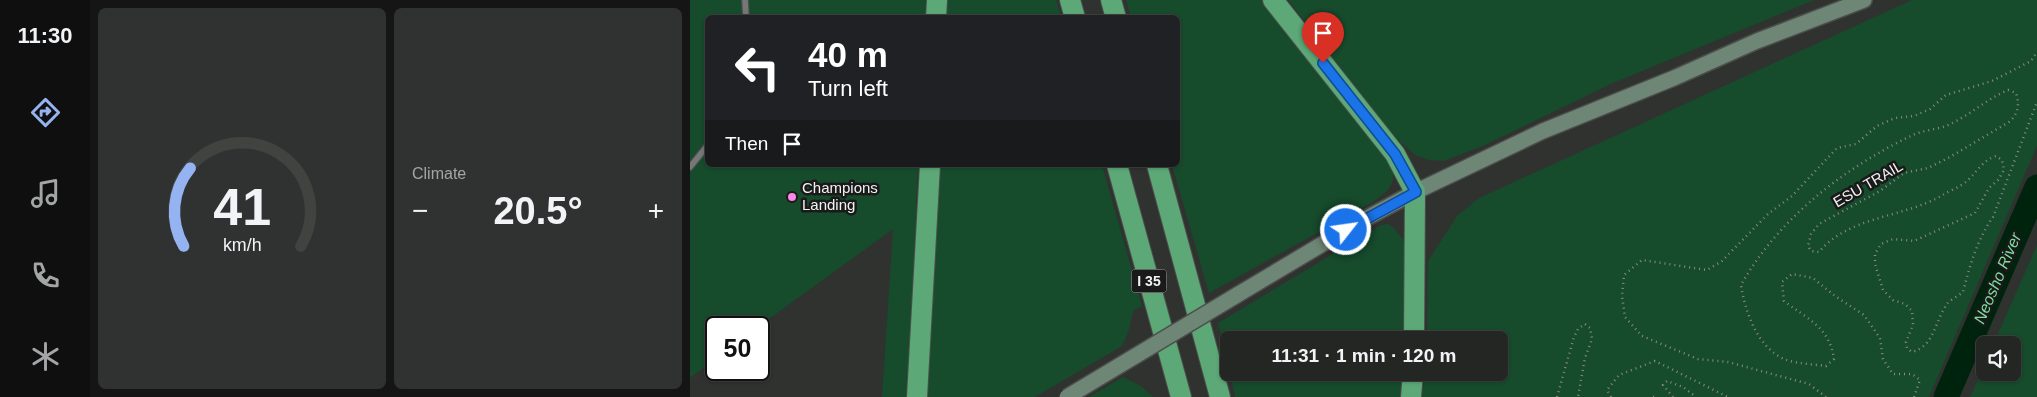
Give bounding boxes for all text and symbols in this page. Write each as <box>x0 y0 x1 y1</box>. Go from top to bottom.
pin <box>1302 12 1344 63</box>
icon: arrive <box>1309 19 1337 47</box>
text: 11:30 <box>17 23 73 48</box>
icon: left <box>725 35 790 100</box>
text: 40 m <box>808 35 888 74</box>
text: Turn left <box>808 76 888 101</box>
icon: directions <box>28 95 63 130</box>
icon: arrive <box>778 130 806 158</box>
text: Then <box>725 133 768 154</box>
street label: ESU TRAIL <box>1830 157 1905 210</box>
text: Climate <box>412 165 466 182</box>
icon: music <box>28 176 63 211</box>
text: 41 <box>213 178 271 236</box>
place label: Champions Landing <box>802 179 878 213</box>
text: 20.5° <box>493 190 583 232</box>
marker: Champions Landing <box>786 191 798 203</box>
text: − <box>412 195 428 226</box>
text: + <box>648 195 664 226</box>
position arrow <box>1319 203 1371 255</box>
water label: Neosho River <box>1971 230 2024 326</box>
text: km/h <box>223 235 261 255</box>
icon: phone <box>28 258 63 293</box>
road number: I 35 <box>1132 270 1166 292</box>
speed limit sign: 50 <box>705 316 770 381</box>
map controls <box>1976 336 2021 381</box>
button: sound <box>1976 336 2021 381</box>
icon: climate <box>28 339 63 374</box>
text: 11:31 · 1 min · 120 m <box>1272 345 1456 366</box>

